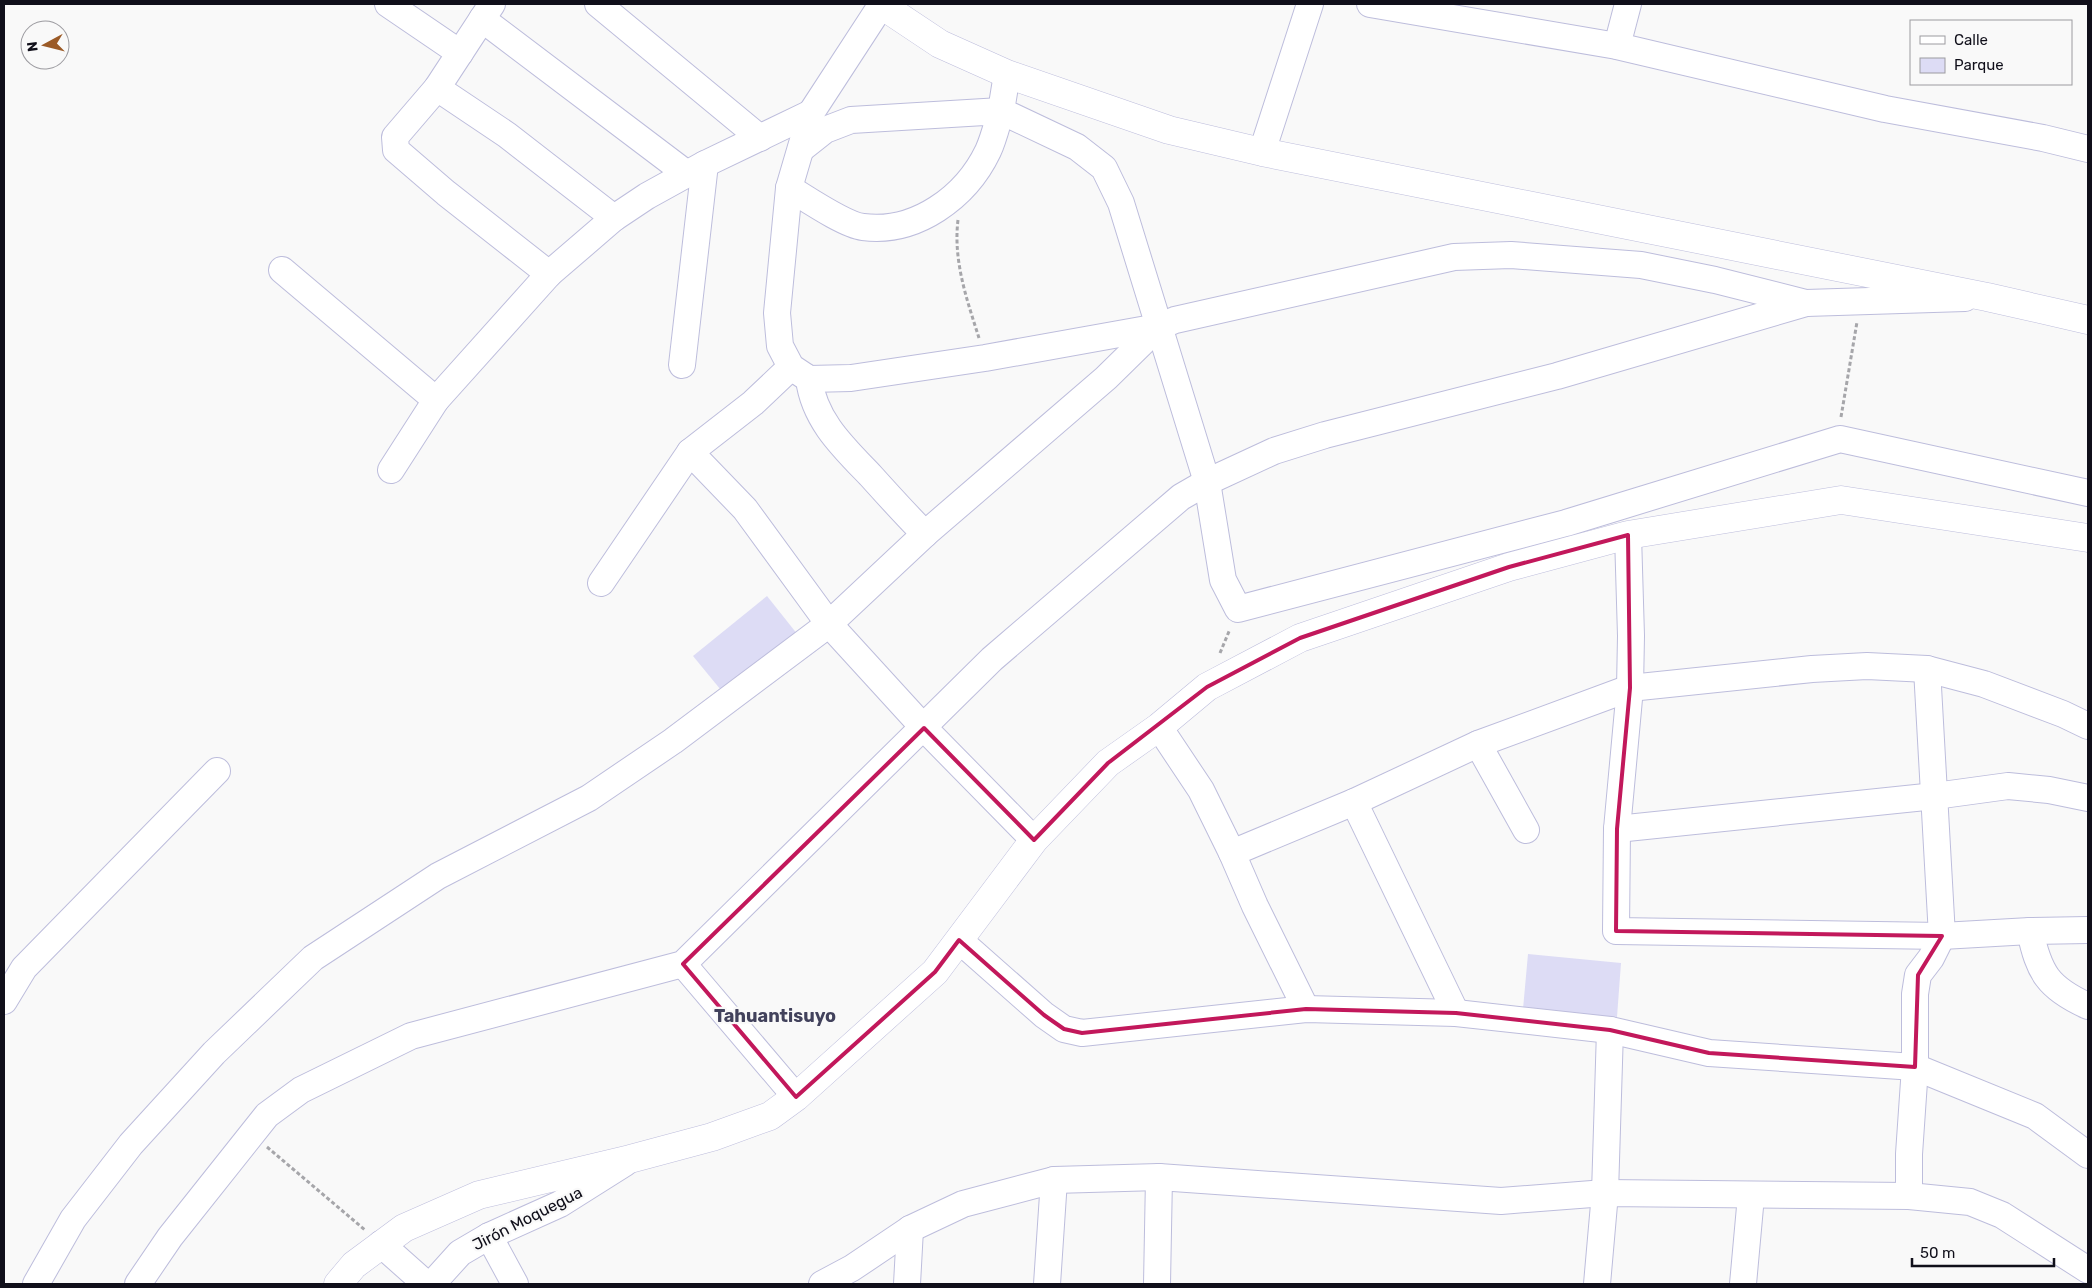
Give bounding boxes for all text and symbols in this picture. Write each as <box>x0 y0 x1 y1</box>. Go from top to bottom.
north arrow <box>20 20 70 70</box>
legend <box>1910 20 2072 85</box>
text: Calle <box>1954 31 1988 49</box>
text: N <box>24 40 42 53</box>
text: Parque <box>1954 56 2004 74</box>
district label: Tahuantisuyo <box>714 1005 836 1027</box>
street label: Jirón Moquegua <box>469 1183 585 1254</box>
scale bar <box>1912 1236 2054 1268</box>
text: 50 m <box>1920 1244 1955 1262</box>

